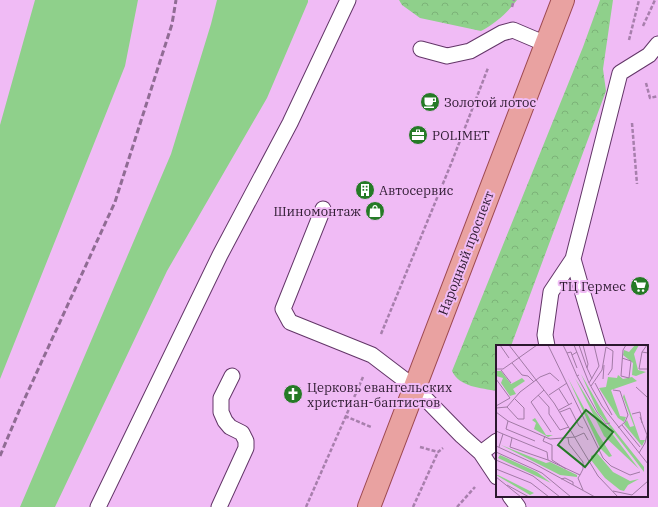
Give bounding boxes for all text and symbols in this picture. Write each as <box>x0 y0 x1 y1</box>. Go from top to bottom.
cafe icon: Золотой лотос <box>419 91 441 113</box>
place label: Золотой лотос <box>444 94 536 111</box>
office icon: POLIMET <box>407 124 429 146</box>
place label: POLIMET <box>432 127 490 144</box>
building icon: Автосервис <box>354 179 376 201</box>
place label: Автосервис <box>379 182 454 199</box>
street label: Народный проспект <box>434 188 498 318</box>
shop icon: Шиномонтаж <box>364 200 386 222</box>
place label: Шиномонтаж <box>273 203 362 220</box>
supermarket icon: ТЦ Гермес <box>629 275 651 297</box>
place label: ТЦ Гермес <box>559 278 626 295</box>
inset map <box>496 345 648 497</box>
place label: Церковь евангельских христиан-баптистов <box>307 379 452 411</box>
church icon: Церковь евангельских христиан-баптистов <box>282 383 304 405</box>

